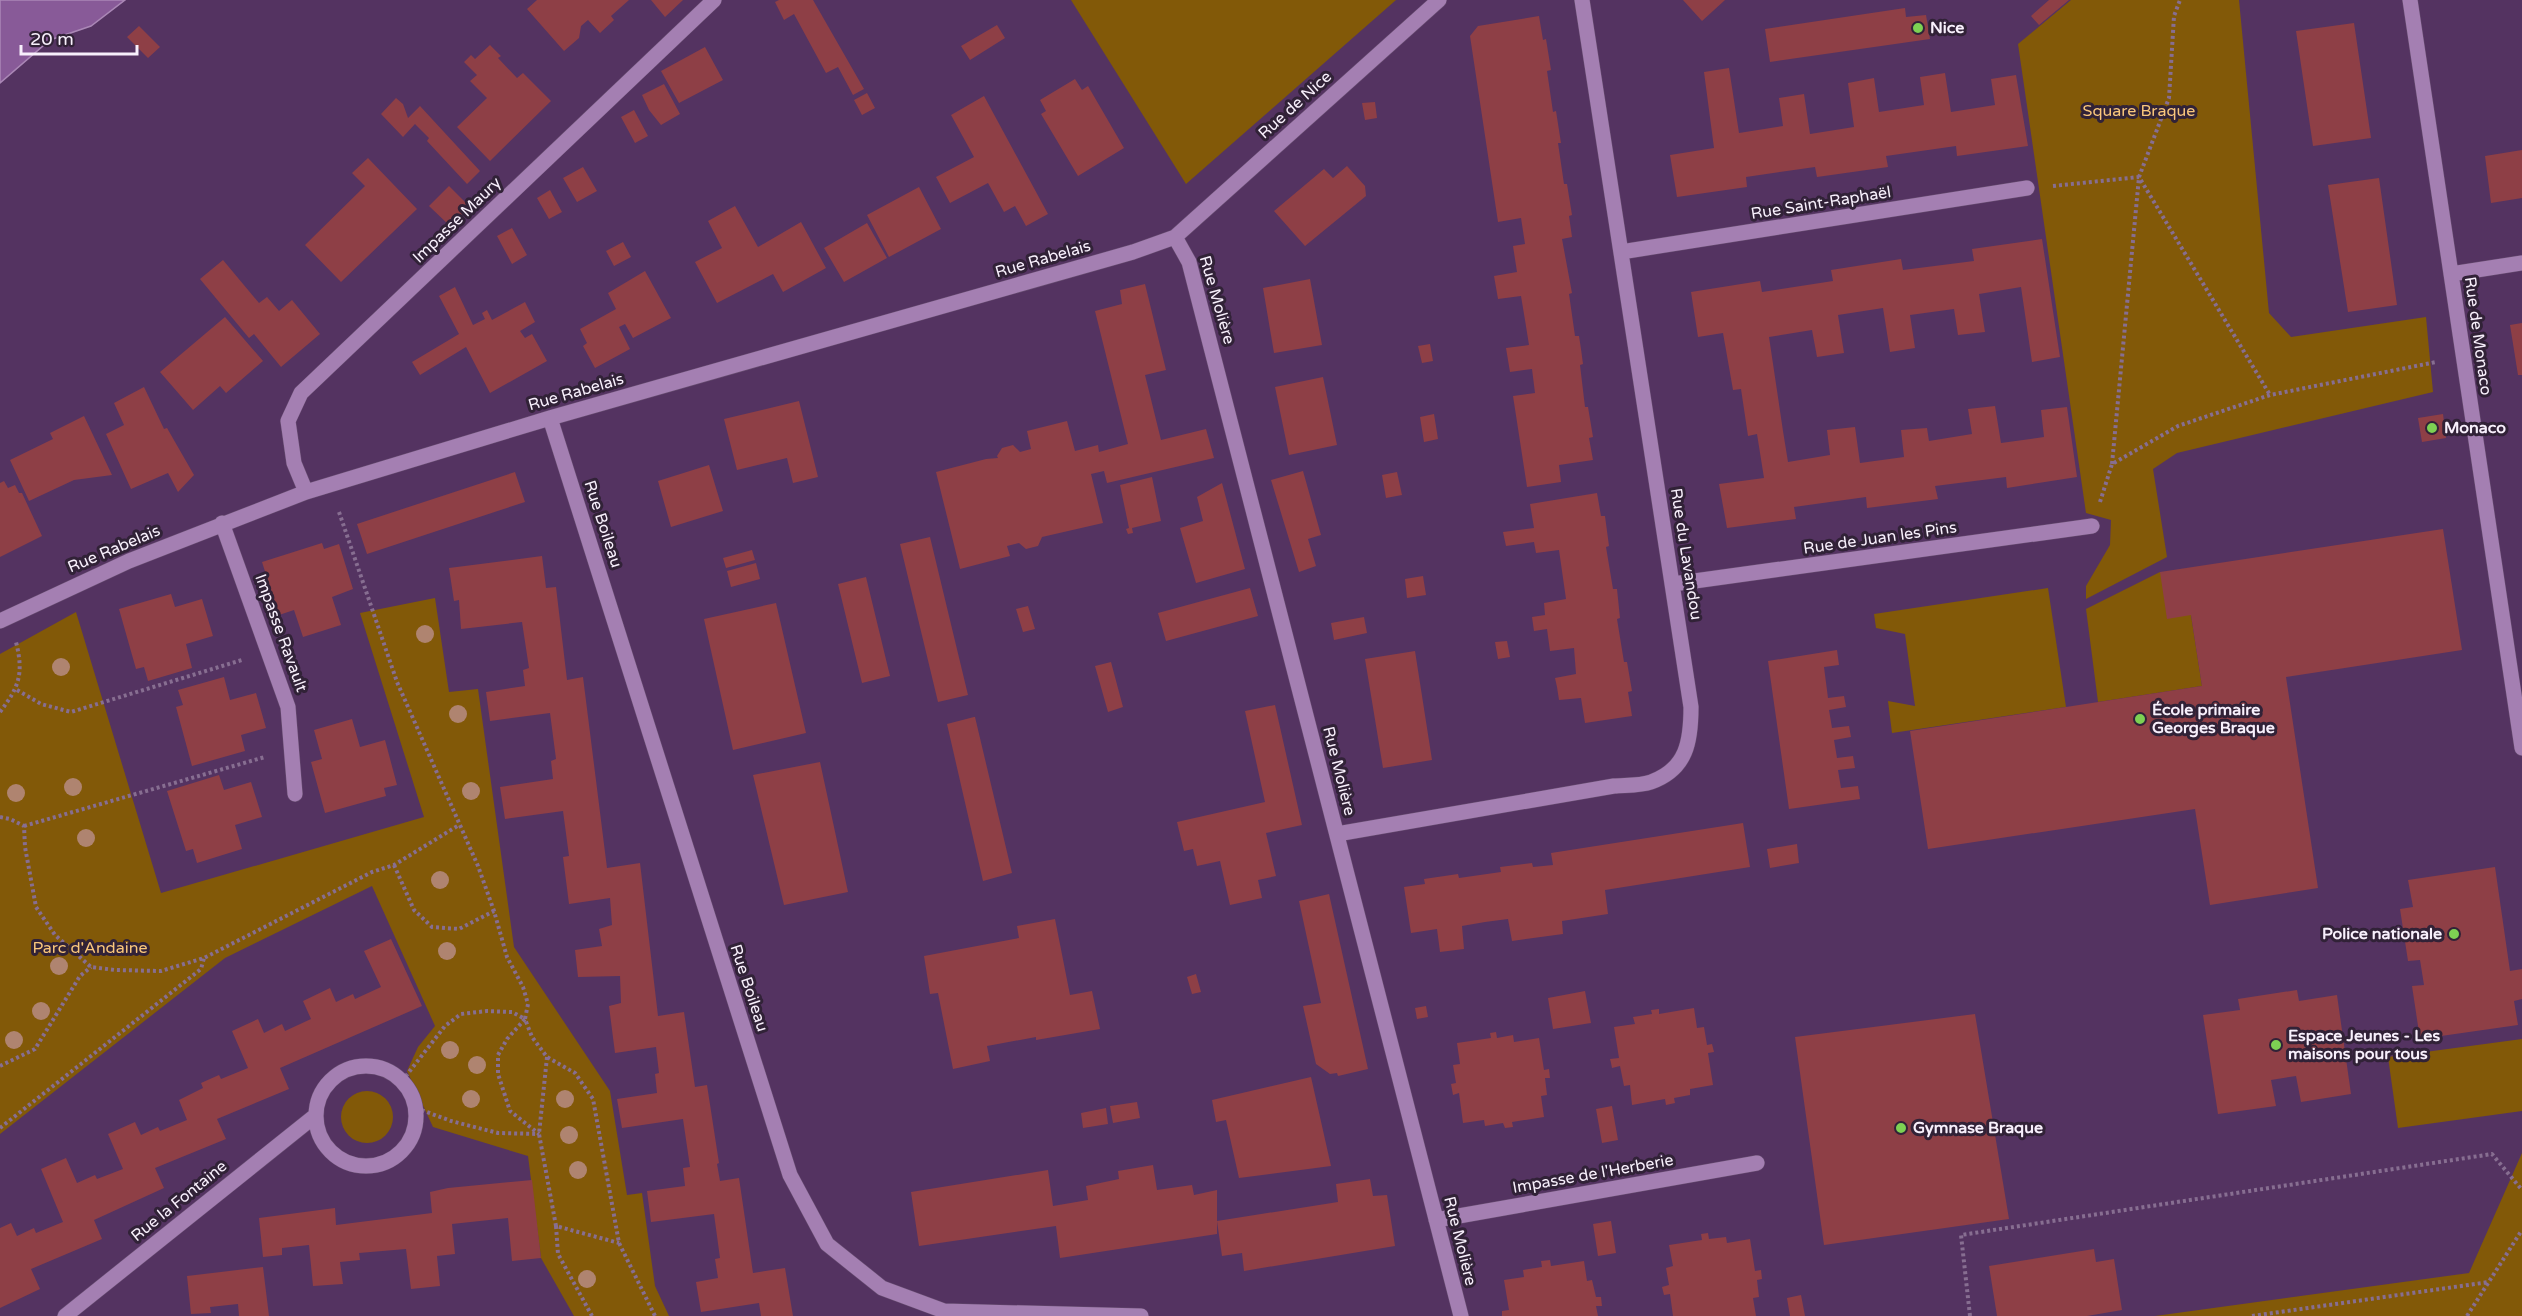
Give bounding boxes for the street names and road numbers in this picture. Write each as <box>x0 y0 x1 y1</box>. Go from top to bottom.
street label: Rue de Nice <box>1254 67 1336 143</box>
street label: Impasse Maury <box>408 172 506 267</box>
street label: Rue Saint-Raphaël <box>1749 182 1893 224</box>
street label: Rue Rabelais <box>993 236 1093 282</box>
street label: Rue Molière <box>1195 253 1239 347</box>
street label: Rue de Monaco <box>2460 275 2496 397</box>
street label: Rue Rabelais <box>526 369 626 415</box>
street label: Rue Boileau <box>579 478 627 570</box>
street label: Rue du Lavandou <box>1666 487 1706 621</box>
street label: Rue de Juan les Pins <box>1802 517 1958 559</box>
street label: Rue Rabelais <box>65 521 163 577</box>
street label: Impasse Ravault <box>250 571 312 695</box>
street label: Rue Molière <box>1318 724 1360 818</box>
street label: Rue Boileau <box>725 942 773 1034</box>
street label: Impasse de l'Herberie <box>1511 1150 1675 1198</box>
street label: Rue la Fontaine <box>127 1156 231 1246</box>
street label: Rue Molière <box>1439 1194 1481 1288</box>

